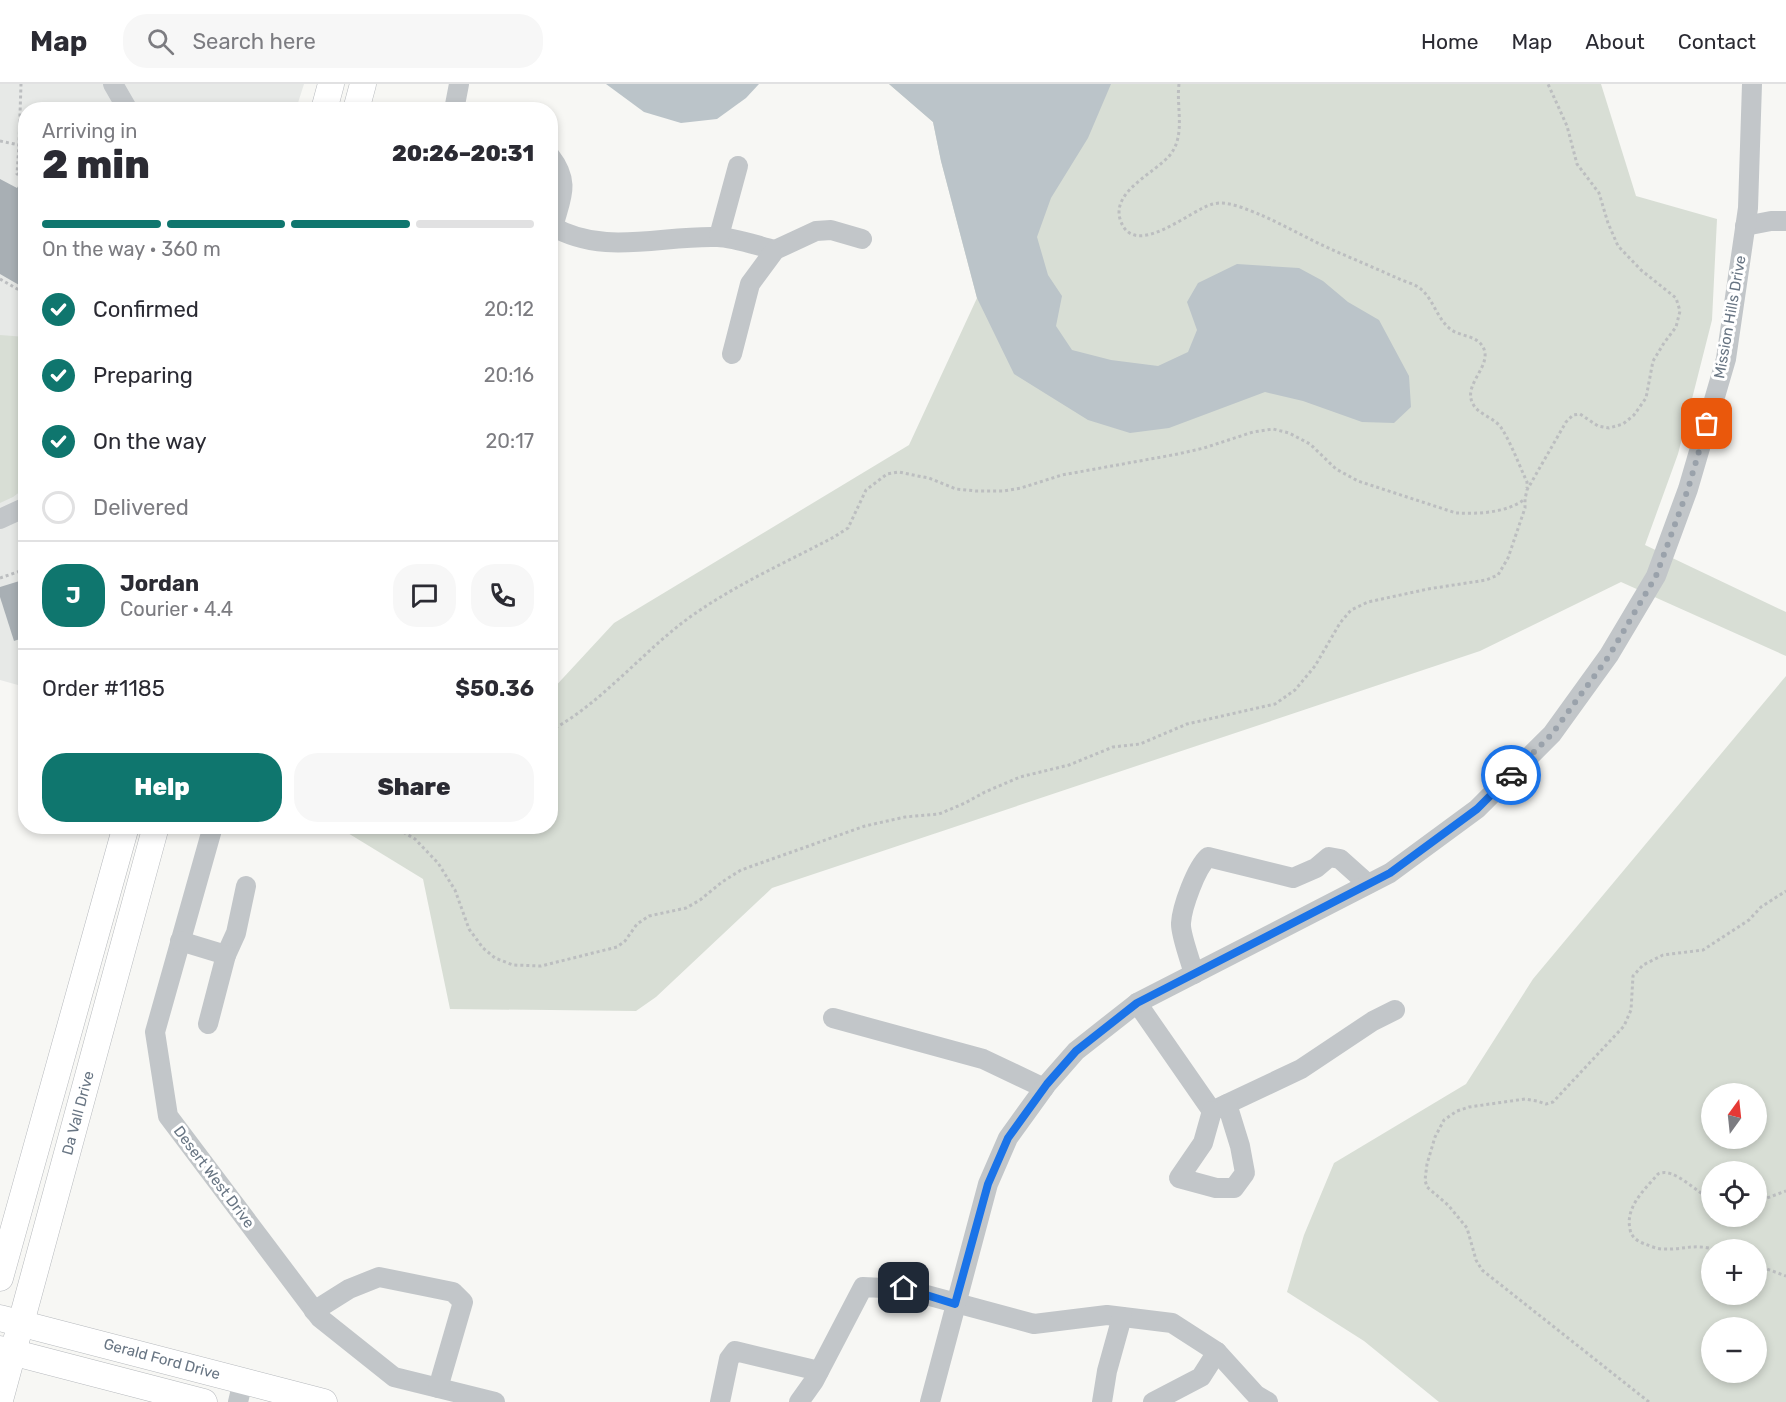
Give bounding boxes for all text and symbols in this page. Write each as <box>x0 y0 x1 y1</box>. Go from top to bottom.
search box <box>123 14 543 68</box>
text: Map <box>30 25 87 58</box>
icon: search <box>144 25 177 58</box>
text: Search here <box>192 28 316 55</box>
text: Home <box>1421 29 1478 54</box>
text: Map <box>1511 29 1552 54</box>
text: About <box>1585 29 1645 54</box>
text: Contact <box>1678 29 1756 54</box>
text: Arriving in <box>42 119 137 143</box>
text: 20:26–20:31 <box>392 140 534 167</box>
text: 2 min <box>42 142 150 188</box>
text: On the way · 360 m <box>42 237 221 261</box>
street label: Mission Hills Drive <box>1710 254 1750 380</box>
icon: check <box>42 293 75 326</box>
text: Confirmed <box>93 296 199 323</box>
text: 20:12 <box>484 297 534 321</box>
icon: check <box>42 359 75 392</box>
text: Preparing <box>93 362 193 389</box>
text: 20:16 <box>484 363 534 387</box>
pin <box>1681 398 1732 449</box>
icon: bag <box>1690 407 1723 440</box>
icon: check <box>42 425 75 458</box>
text: On the way <box>93 428 207 455</box>
text: 20:17 <box>486 429 534 453</box>
text: Delivered <box>93 494 189 521</box>
button: chat <box>393 564 456 627</box>
button: phone <box>471 564 534 627</box>
text: Jordan <box>120 570 199 597</box>
text: J <box>66 582 81 609</box>
text: Courier · 4.4 <box>120 597 233 621</box>
text: Order #1185 <box>42 675 165 702</box>
text: $50.36 <box>455 675 534 702</box>
courier <box>1481 745 1541 805</box>
button: Help <box>42 753 282 822</box>
button: Share <box>294 753 534 822</box>
icon: car <box>1495 759 1528 792</box>
street label: Da Vall Drive <box>58 1069 98 1157</box>
north arrow <box>1701 1083 1767 1149</box>
map controls <box>1701 1083 1767 1383</box>
street label: Desert West Drive <box>170 1122 258 1232</box>
button: locate <box>1701 1161 1767 1227</box>
button: + <box>1701 1239 1767 1305</box>
pin <box>878 1262 929 1313</box>
icon: home <box>887 1271 920 1304</box>
button: − <box>1701 1317 1767 1383</box>
street label: Gerald Ford Drive <box>102 1335 222 1383</box>

